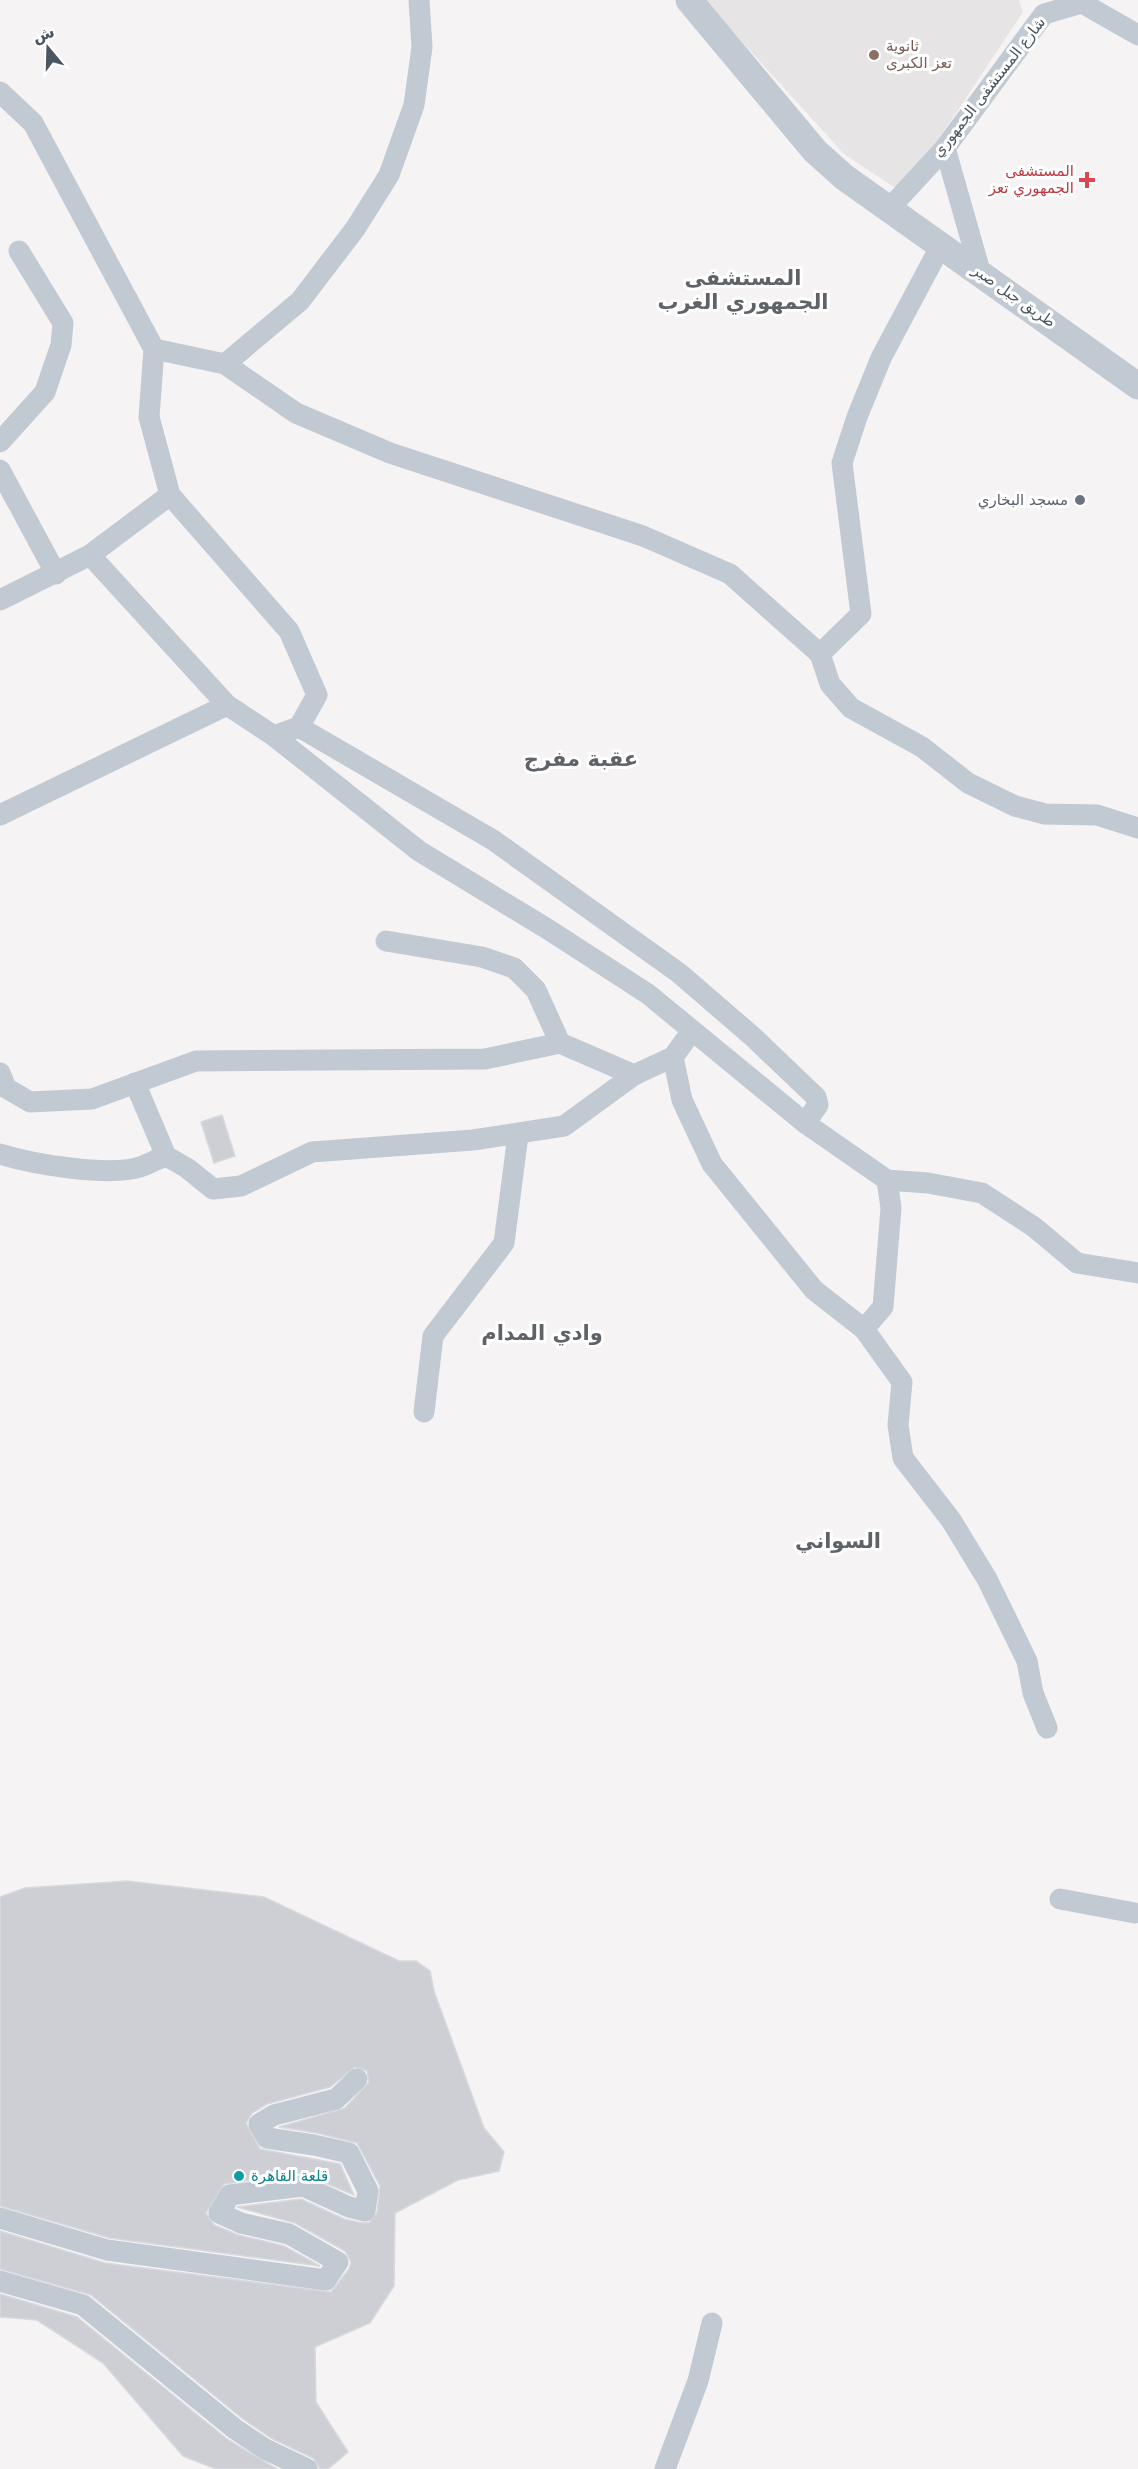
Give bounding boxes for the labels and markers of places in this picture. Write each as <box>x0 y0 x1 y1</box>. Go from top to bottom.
place label: ثانوية تعز الكبرى <box>886 37 952 72</box>
marker: ثانوية تعز الكبرى <box>867 48 881 62</box>
place label: المستشفى الجمهوري تعز <box>988 162 1074 198</box>
marker: المستشفى الجمهوري تعز <box>1078 171 1096 189</box>
place label: مسجد البخاري <box>978 491 1068 510</box>
marker: مسجد البخاري <box>1073 493 1087 507</box>
place label: قلعة القاهرة <box>251 2167 328 2185</box>
marker: قلعة القاهرة <box>232 2169 246 2183</box>

